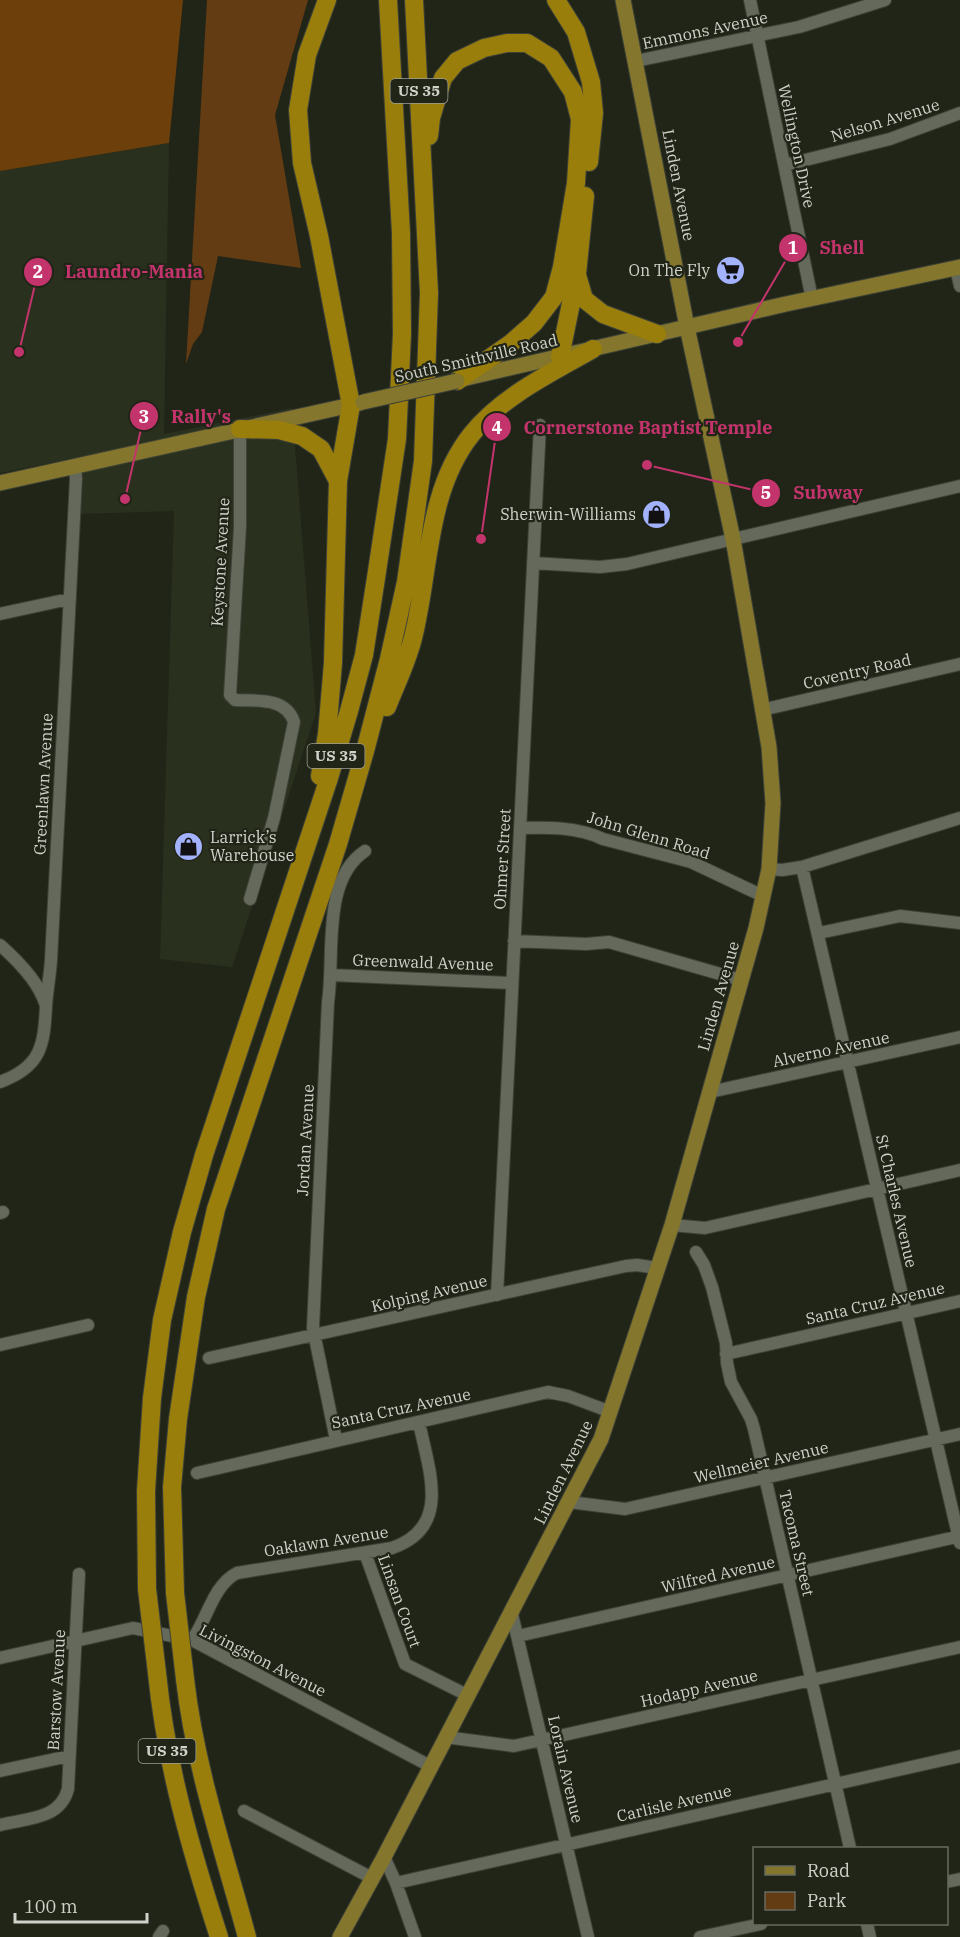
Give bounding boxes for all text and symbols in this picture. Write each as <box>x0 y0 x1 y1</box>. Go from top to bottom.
street label: Emmons Avenue <box>640 7 770 53</box>
road number: US 35 <box>390 79 448 103</box>
street label: Wellington Drive <box>774 82 820 210</box>
street label: Nelson Avenue <box>828 94 942 146</box>
street label: Linden Avenue <box>658 128 700 242</box>
callout: Shell <box>778 230 877 266</box>
text: 1 <box>788 236 799 259</box>
text: Shell <box>820 236 865 259</box>
callout: Laundro-Mania <box>23 254 215 290</box>
supermarket icon: On The Fly <box>715 254 747 286</box>
text: 2 <box>33 260 43 283</box>
text: Laundro-Mania <box>65 260 203 283</box>
place label: On The Fly <box>629 260 710 280</box>
street label: South Smithville Road <box>393 329 560 386</box>
callout: Rally's <box>129 398 243 434</box>
text: 3 <box>139 405 149 428</box>
text: Rally's <box>171 405 231 428</box>
callout: Cornerstone Baptist Temple <box>482 409 785 445</box>
text: 4 <box>492 416 503 439</box>
text: Cornerstone Baptist Temple <box>524 416 772 439</box>
callout: Subway <box>751 475 875 511</box>
text: 5 <box>761 481 771 504</box>
text: Subway <box>793 481 864 504</box>
street label: Keystone Avenue <box>207 497 233 627</box>
shop icon: Sherwin-Williams <box>641 498 673 530</box>
place label: Sherwin-Williams <box>500 504 636 524</box>
street label: Coventry Road <box>801 649 913 693</box>
street label: Greenlawn Avenue <box>29 713 57 855</box>
road number: US 35 <box>308 744 364 768</box>
street label: John Glenn Road <box>585 807 713 863</box>
street label: Ohmer Street <box>489 808 515 910</box>
place label: Larrick’s Warehouse <box>210 827 294 865</box>
shop icon: Larrick’s Warehouse <box>173 830 205 862</box>
street label: Linden Avenue <box>693 939 743 1053</box>
street label: Greenwald Avenue <box>352 950 494 974</box>
street label: Alverno Avenue <box>771 1027 891 1071</box>
street label: Jordan Avenue <box>292 1084 318 1196</box>
street label: St Charles Avenue <box>872 1132 922 1270</box>
street label: Kolping Avenue <box>369 1270 489 1316</box>
street label: Santa Cruz Avenue <box>804 1277 946 1329</box>
street label: Santa Cruz Avenue <box>329 1383 473 1433</box>
street label: Linden Avenue <box>529 1417 597 1527</box>
street label: Wellmeier Avenue <box>692 1437 830 1487</box>
street label: Tacoma Street <box>775 1488 819 1598</box>
street label: Oaklawn Avenue <box>262 1521 390 1561</box>
street label: Wilfred Avenue <box>659 1551 777 1597</box>
street label: Linsan Court <box>374 1552 426 1650</box>
street label: Livingston Avenue <box>196 1619 330 1701</box>
street label: Barstow Avenue <box>43 1629 69 1751</box>
street label: Hodapp Avenue <box>638 1665 760 1711</box>
street label: Lorain Avenue <box>544 1713 588 1825</box>
road number: US 35 <box>138 1739 195 1763</box>
street label: Carlisle Avenue <box>615 1780 733 1826</box>
legend <box>753 1847 948 1925</box>
text: Road <box>807 1859 850 1882</box>
scale bar <box>15 1886 147 1924</box>
text: Park <box>807 1889 847 1912</box>
text: 100 m <box>24 1895 78 1918</box>

